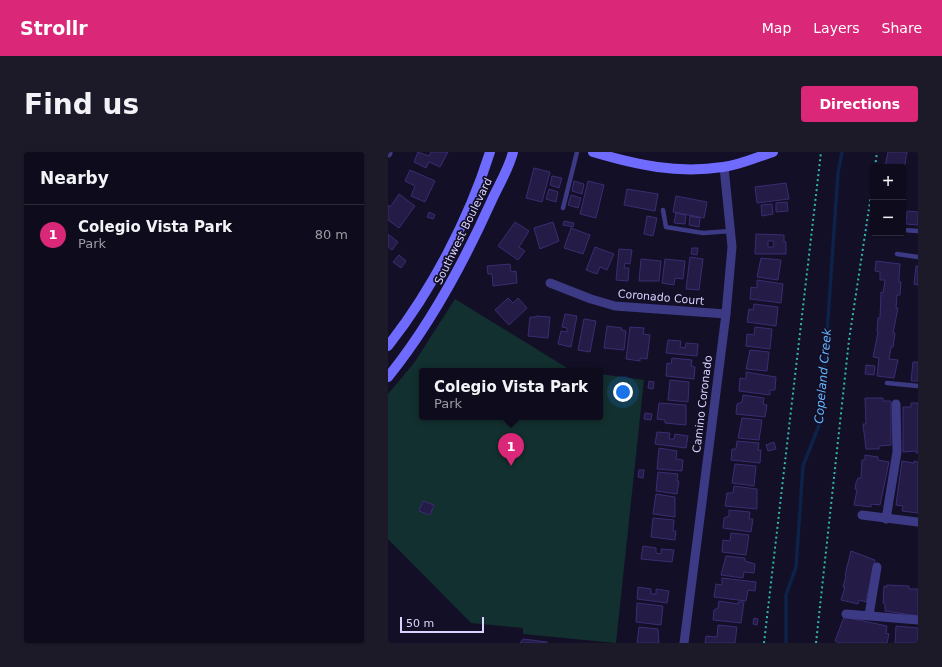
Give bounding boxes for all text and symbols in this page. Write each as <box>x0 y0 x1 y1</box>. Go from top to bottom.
text: Strollr <box>20 17 88 39</box>
text: Map <box>762 20 791 36</box>
text: Layers <box>813 20 860 36</box>
text: Share <box>882 20 922 36</box>
button: Directions <box>801 86 918 122</box>
text: Find us <box>24 88 139 121</box>
map controls <box>870 164 906 236</box>
button: + <box>870 164 906 200</box>
text: Nearby <box>40 168 109 188</box>
street label: Southwest Boulevard <box>432 176 495 287</box>
button: − <box>870 200 906 236</box>
text: Colegio Vista Park <box>78 218 232 236</box>
text: 1 <box>48 227 58 242</box>
text: 80 m <box>315 227 348 242</box>
text: Park <box>78 236 106 251</box>
street label: Coronado Court <box>617 287 705 308</box>
water label: Copeland Creek <box>812 327 834 424</box>
street label: Camino Coronado <box>690 354 715 454</box>
popup <box>419 368 603 420</box>
text: Colegio Vista Park <box>434 378 588 396</box>
your location <box>613 382 633 402</box>
text: Park <box>434 396 462 411</box>
pin: 1 <box>498 433 524 466</box>
scale bar <box>400 615 484 634</box>
text: 50 m <box>406 617 434 630</box>

